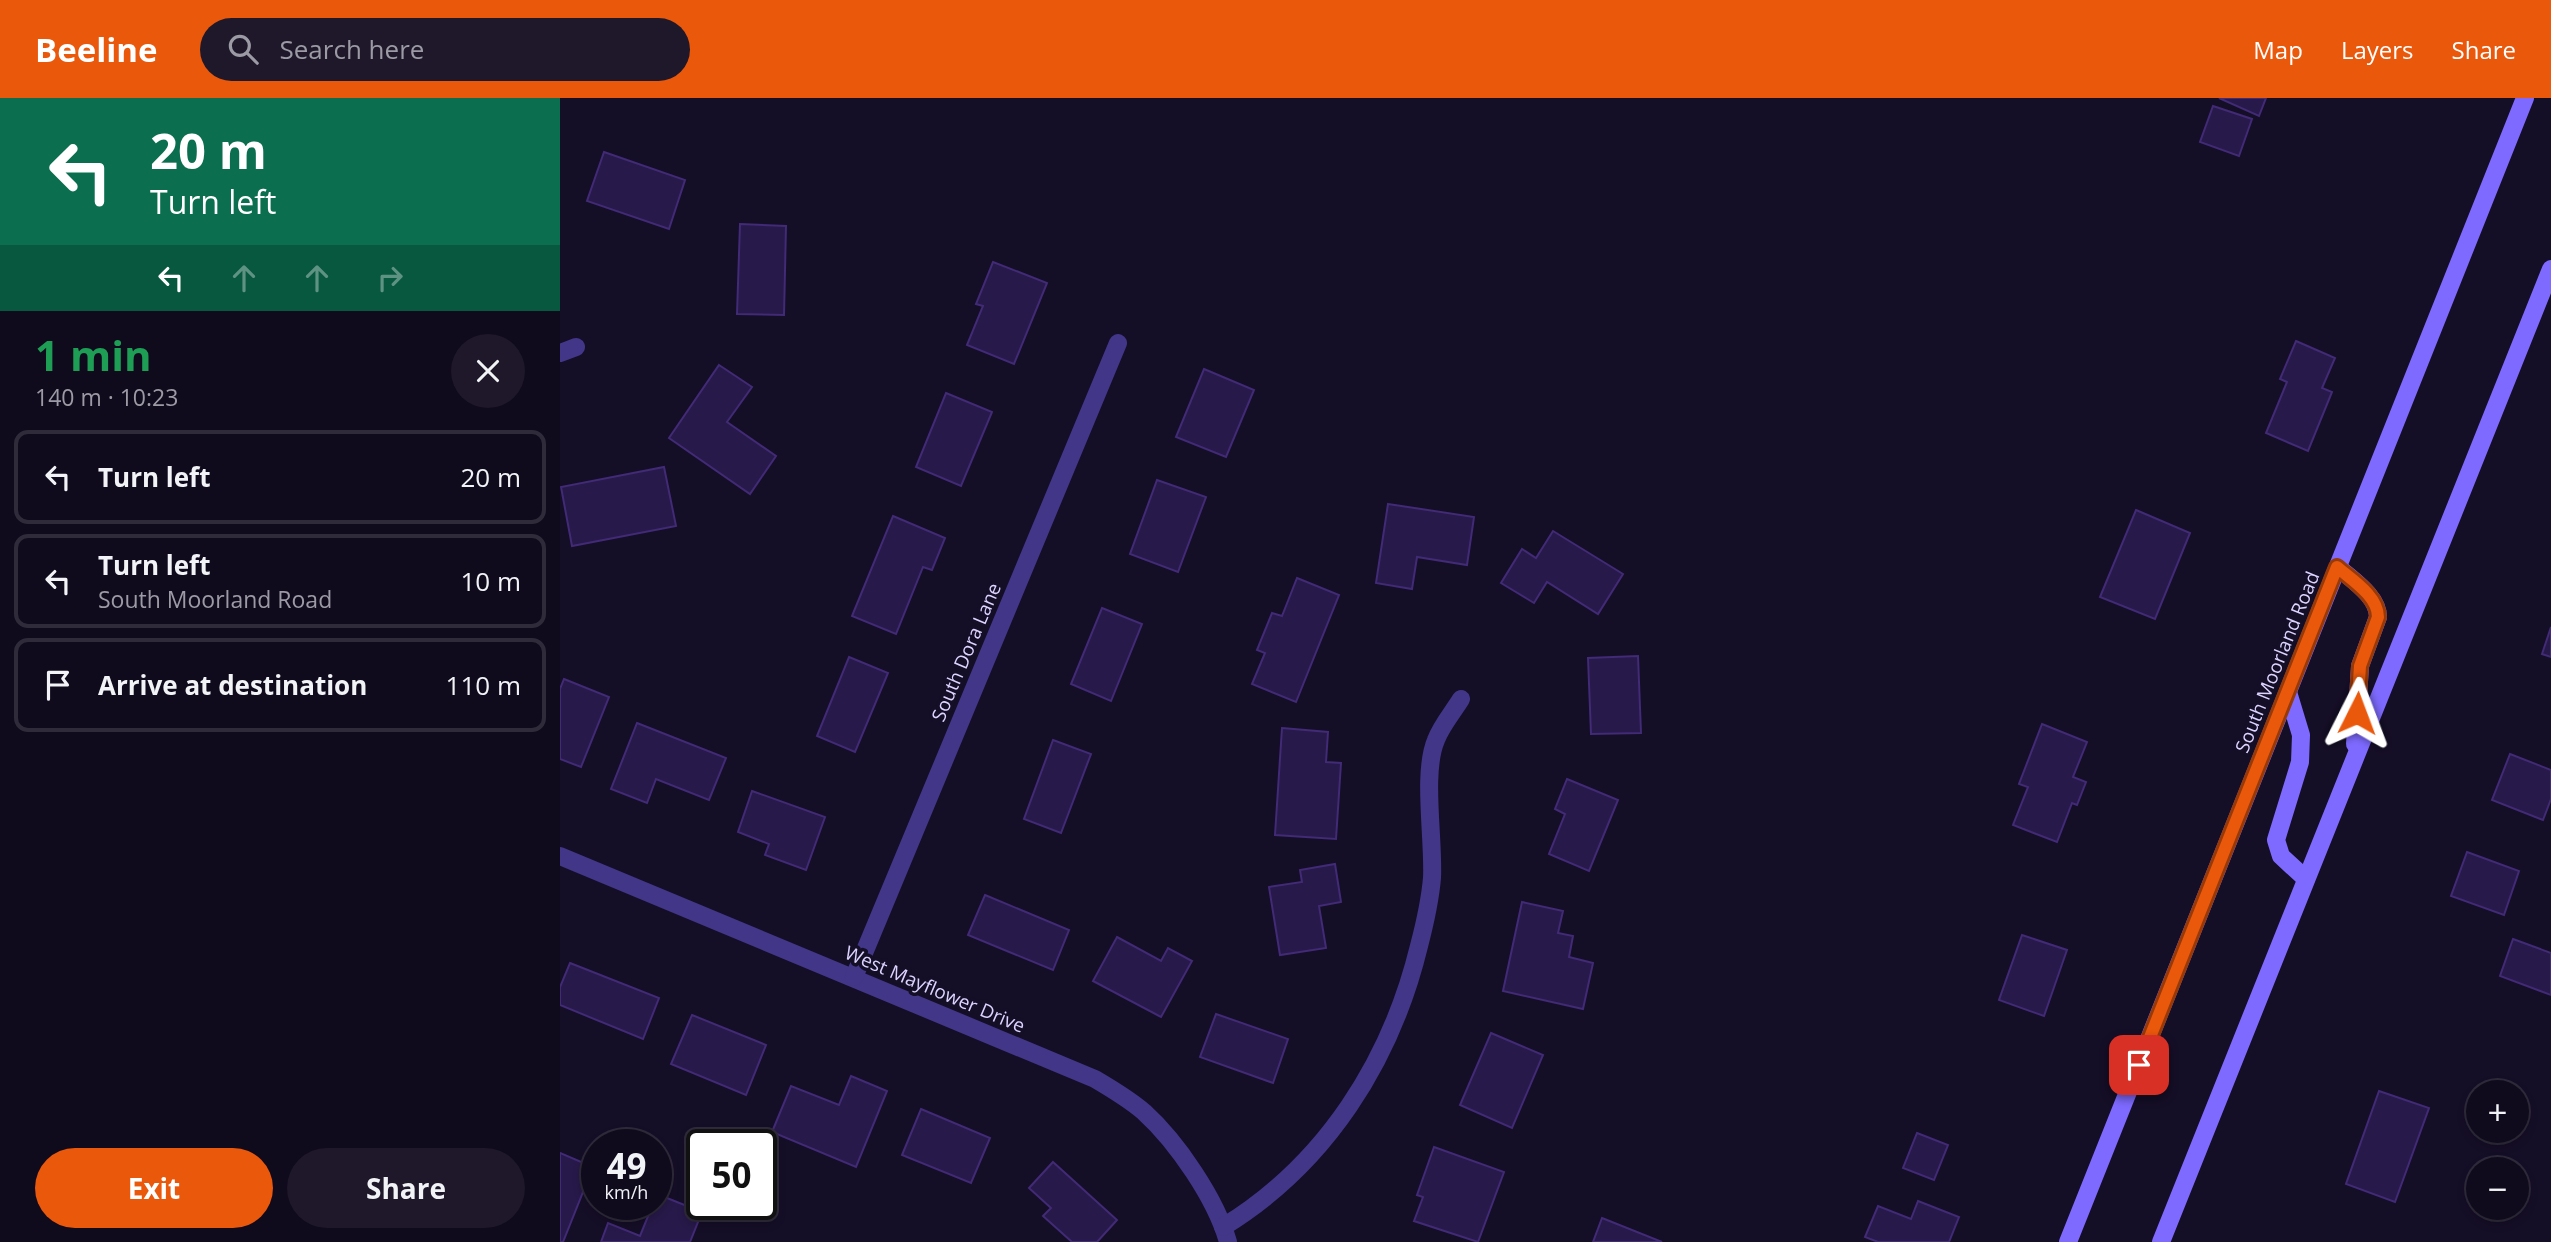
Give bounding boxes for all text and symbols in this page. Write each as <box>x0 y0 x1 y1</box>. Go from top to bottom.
search box <box>200 18 690 81</box>
text: Beeline <box>35 27 158 72</box>
icon: search <box>224 30 262 68</box>
text: Search here <box>280 31 424 67</box>
text: Map <box>2253 33 2303 66</box>
text: Layers <box>2341 33 2414 66</box>
text: Share <box>2452 33 2516 66</box>
text: 20 m <box>150 117 267 183</box>
icon: left <box>35 126 126 217</box>
text: Turn left <box>150 180 276 223</box>
icon: left <box>152 259 190 297</box>
icon: ahead <box>225 259 263 297</box>
icon: ahead <box>298 259 336 297</box>
icon: right <box>371 259 409 297</box>
text: 1 min <box>35 326 152 383</box>
button: close <box>451 334 525 408</box>
text: 140 m · 10:23 <box>35 381 178 413</box>
icon: left <box>39 458 77 496</box>
text: Turn left <box>98 459 210 495</box>
text: 20 m <box>460 459 521 495</box>
text: Turn left <box>98 547 210 583</box>
icon: left <box>39 562 77 600</box>
text: 10 m <box>460 563 521 599</box>
street label: South Moorland Road <box>2229 567 2325 757</box>
street label: South Dora Lane <box>925 579 1007 725</box>
text: South Moorland Road <box>98 583 332 615</box>
icon: arrive <box>39 666 77 704</box>
text: Arrive at destination <box>98 667 367 703</box>
text: 110 m <box>446 667 521 703</box>
position arrow <box>2320 676 2394 750</box>
street label: West Mayflower Drive <box>841 939 1029 1039</box>
pin <box>2109 1035 2169 1095</box>
icon: arrive <box>2120 1046 2158 1084</box>
map controls <box>2466 1080 2529 1220</box>
button: + <box>2466 1080 2529 1143</box>
speed limit sign: 50 <box>686 1129 777 1220</box>
text: 49 <box>606 1142 647 1189</box>
button: Exit <box>35 1148 273 1228</box>
button: Share <box>287 1148 525 1228</box>
button: − <box>2466 1157 2529 1220</box>
text: km/h <box>605 1180 648 1204</box>

